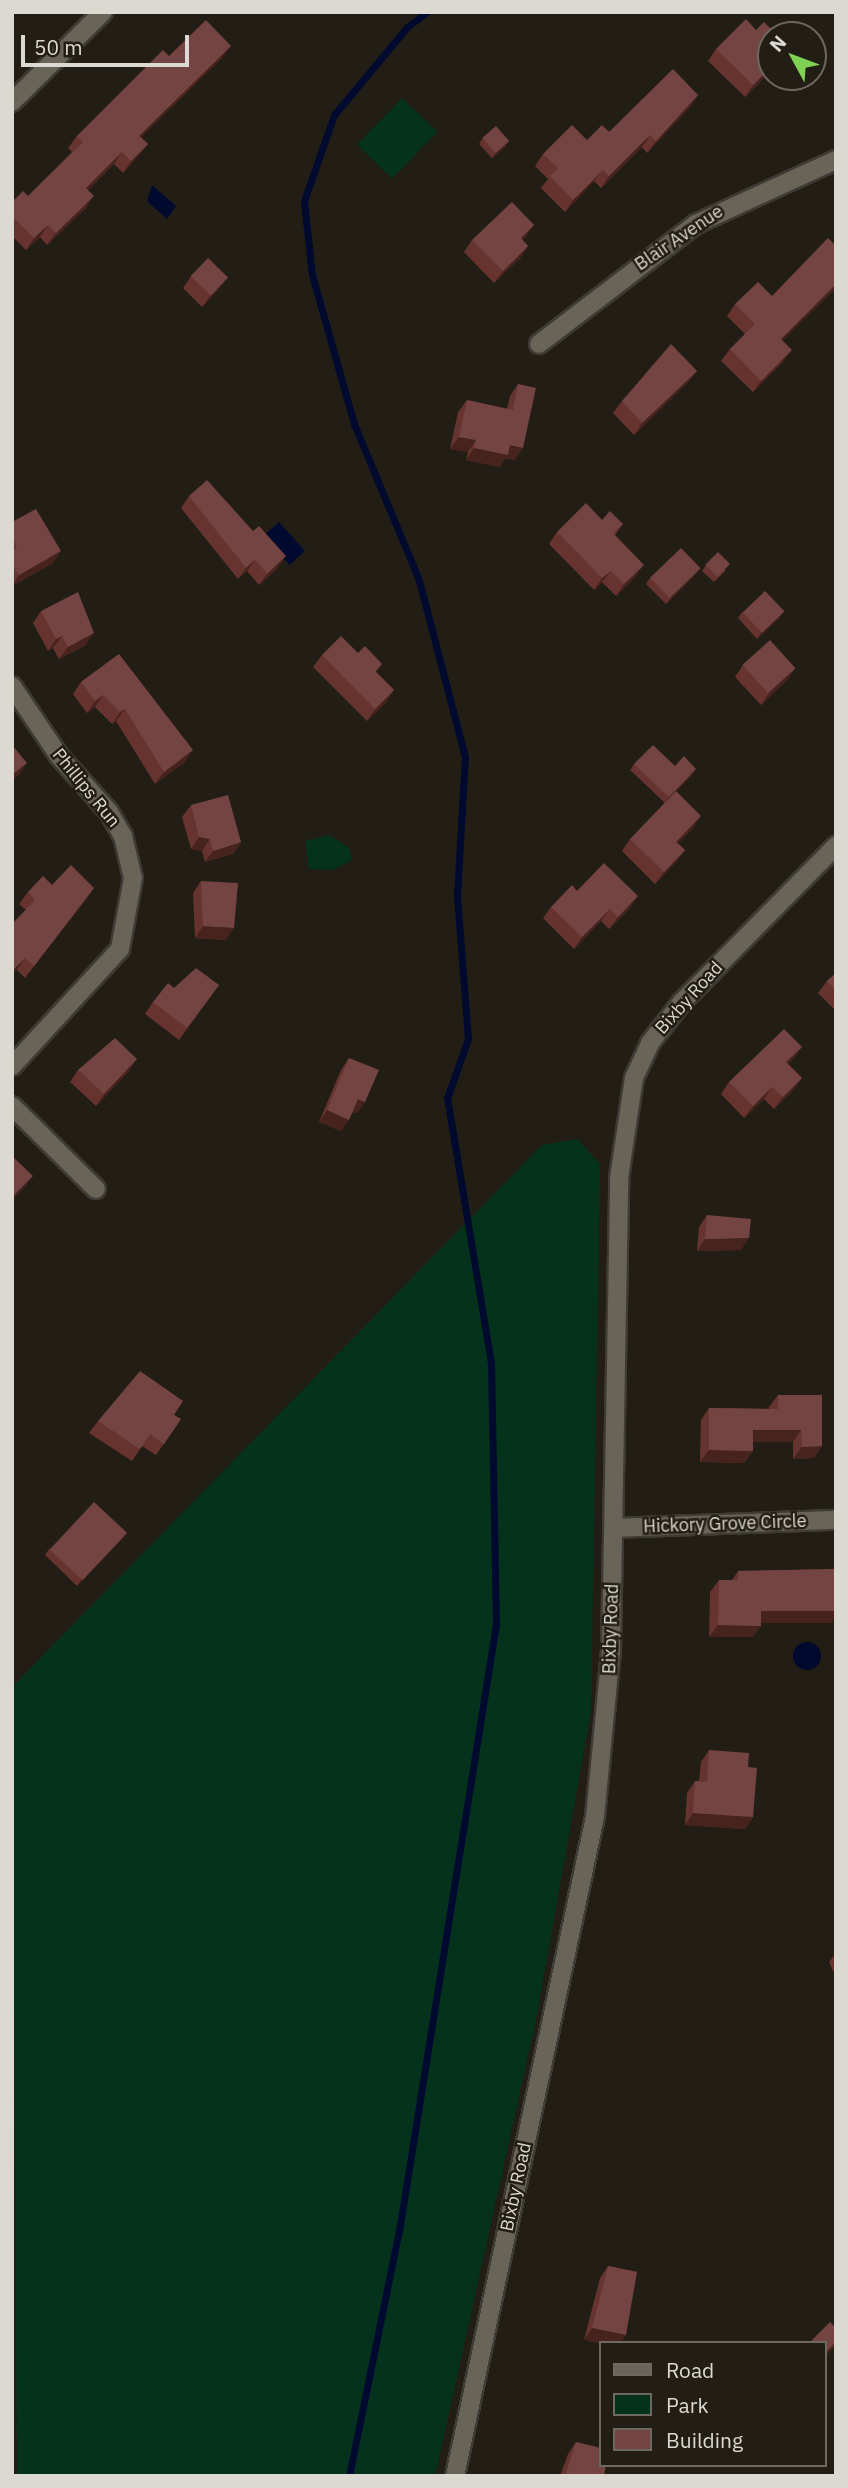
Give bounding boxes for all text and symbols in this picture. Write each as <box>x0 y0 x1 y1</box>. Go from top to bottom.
scale bar <box>24 21 192 65</box>
north arrow <box>757 21 827 91</box>
text: N <box>764 30 791 57</box>
text: 50 m <box>34 33 83 61</box>
street label: Blair Avenue <box>631 201 727 275</box>
street label: Phillips Run <box>48 744 124 832</box>
street label: Bixby Road <box>651 957 727 1039</box>
street label: Hickory Grove Circle <box>643 1510 807 1538</box>
street label: Bixby Road <box>599 1583 623 1675</box>
street label: Bixby Road <box>496 2141 536 2233</box>
legend <box>600 2341 827 2467</box>
text: Road <box>666 2356 714 2384</box>
text: Park <box>666 2391 709 2419</box>
text: Building <box>666 2426 743 2454</box>

